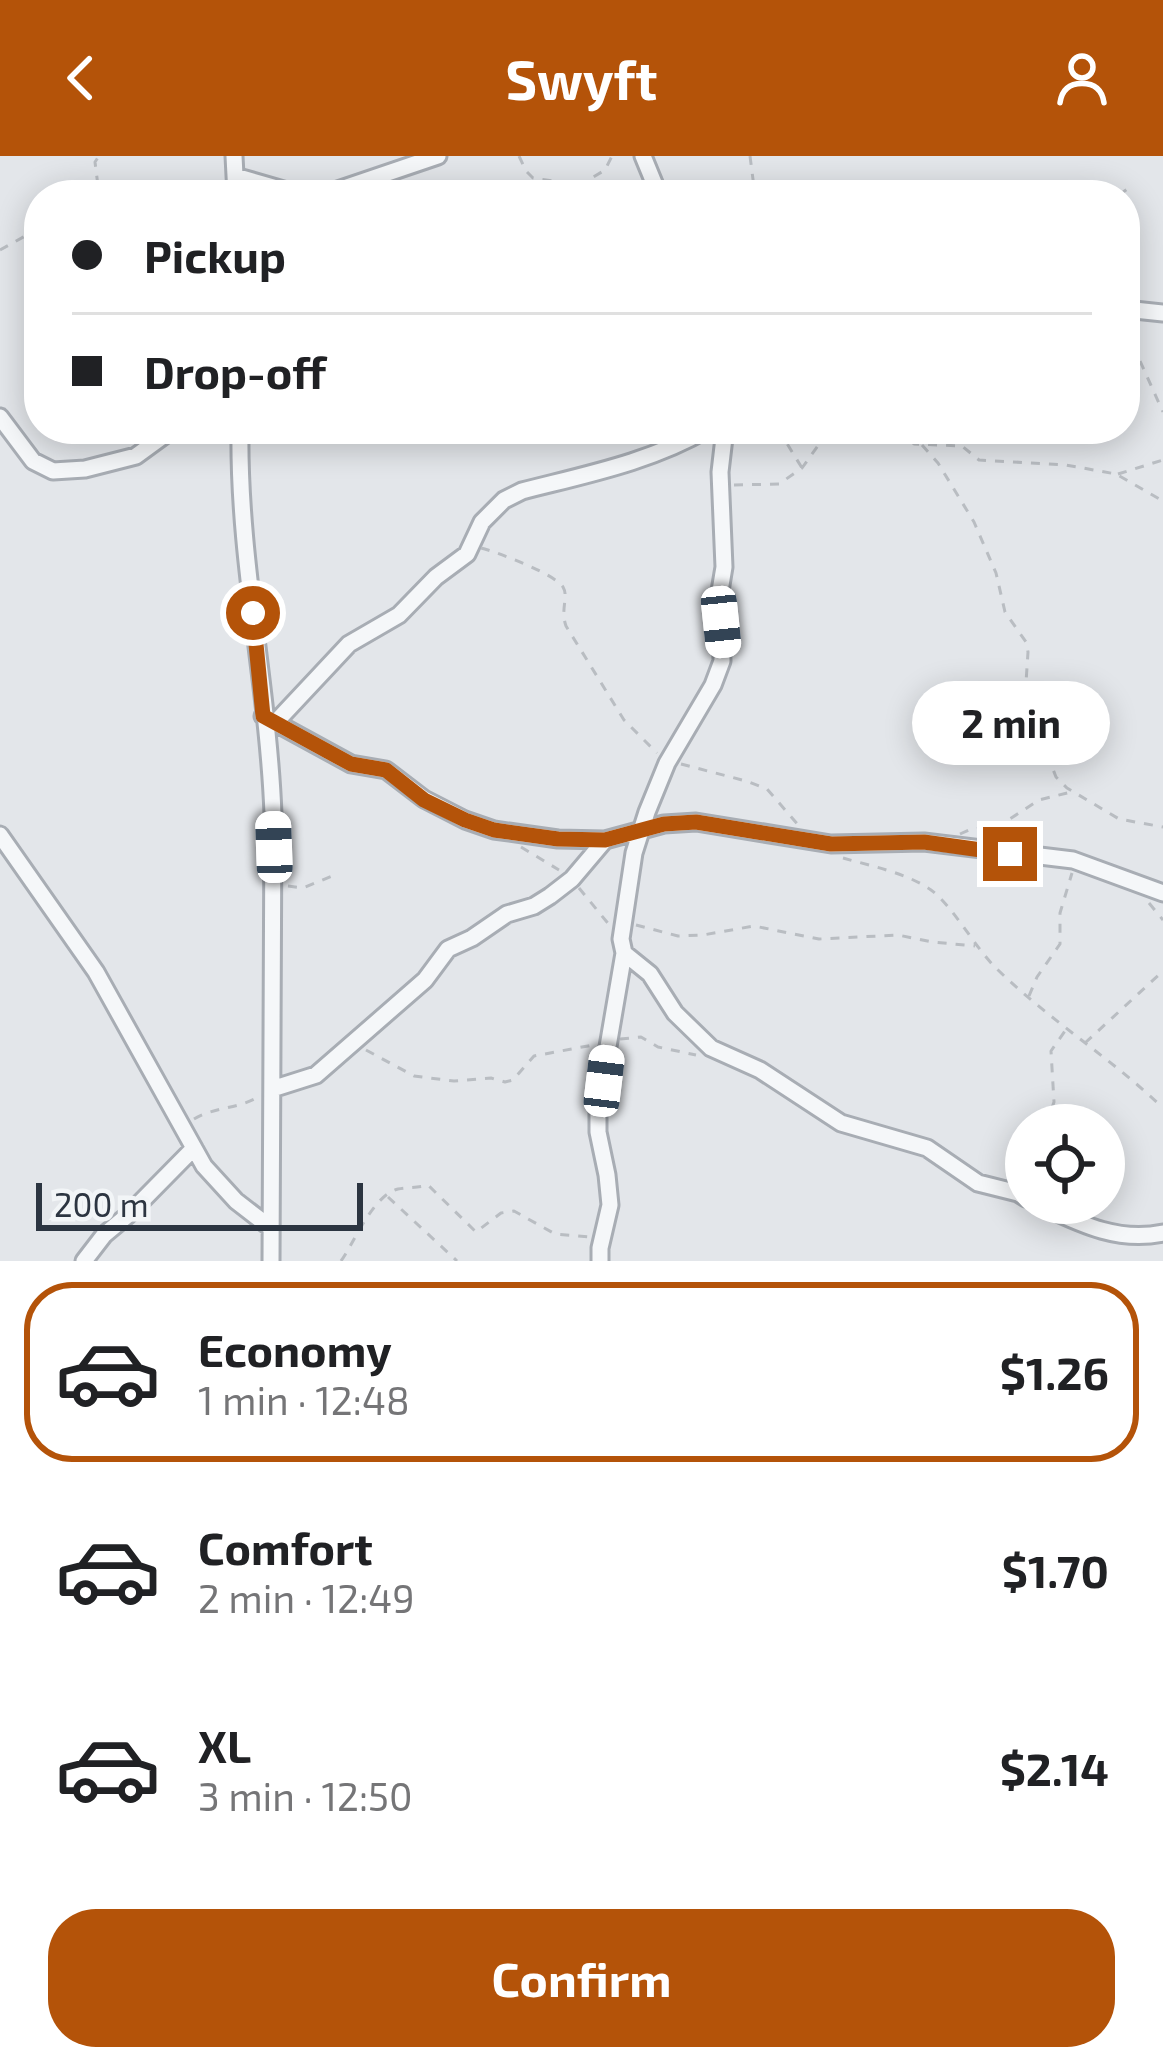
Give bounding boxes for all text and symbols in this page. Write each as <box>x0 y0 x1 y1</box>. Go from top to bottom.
icon: back <box>48 45 114 111</box>
icon: person <box>1049 45 1115 111</box>
text: Swyft <box>506 46 657 111</box>
text: Pickup <box>144 228 286 282</box>
text: Drop-off <box>144 344 326 398</box>
car <box>699 584 743 660</box>
route start <box>226 586 280 640</box>
callout: 2 min <box>911 680 1109 764</box>
text: 2 min <box>961 699 1061 746</box>
car <box>255 810 293 884</box>
route end <box>983 827 1037 881</box>
car <box>582 1043 626 1119</box>
map controls <box>1005 1104 1125 1224</box>
button: locate <box>1005 1104 1125 1224</box>
scale bar <box>36 1177 363 1230</box>
text: 200 m <box>54 1184 149 1224</box>
icon: car <box>54 1318 162 1426</box>
text: Economy <box>198 1322 392 1376</box>
text: $1.26 <box>1000 1345 1109 1399</box>
text: 1 min · 12:48 <box>198 1376 410 1423</box>
icon: car <box>54 1516 162 1624</box>
text: Comfort <box>198 1520 373 1574</box>
text: $1.70 <box>1002 1543 1109 1597</box>
text: 2 min · 12:49 <box>198 1574 415 1621</box>
icon: car <box>54 1714 162 1822</box>
text: XL <box>198 1718 251 1772</box>
text: $2.14 <box>1000 1741 1109 1795</box>
text: 3 min · 12:50 <box>198 1772 413 1819</box>
button: Confirm <box>48 1909 1115 2047</box>

